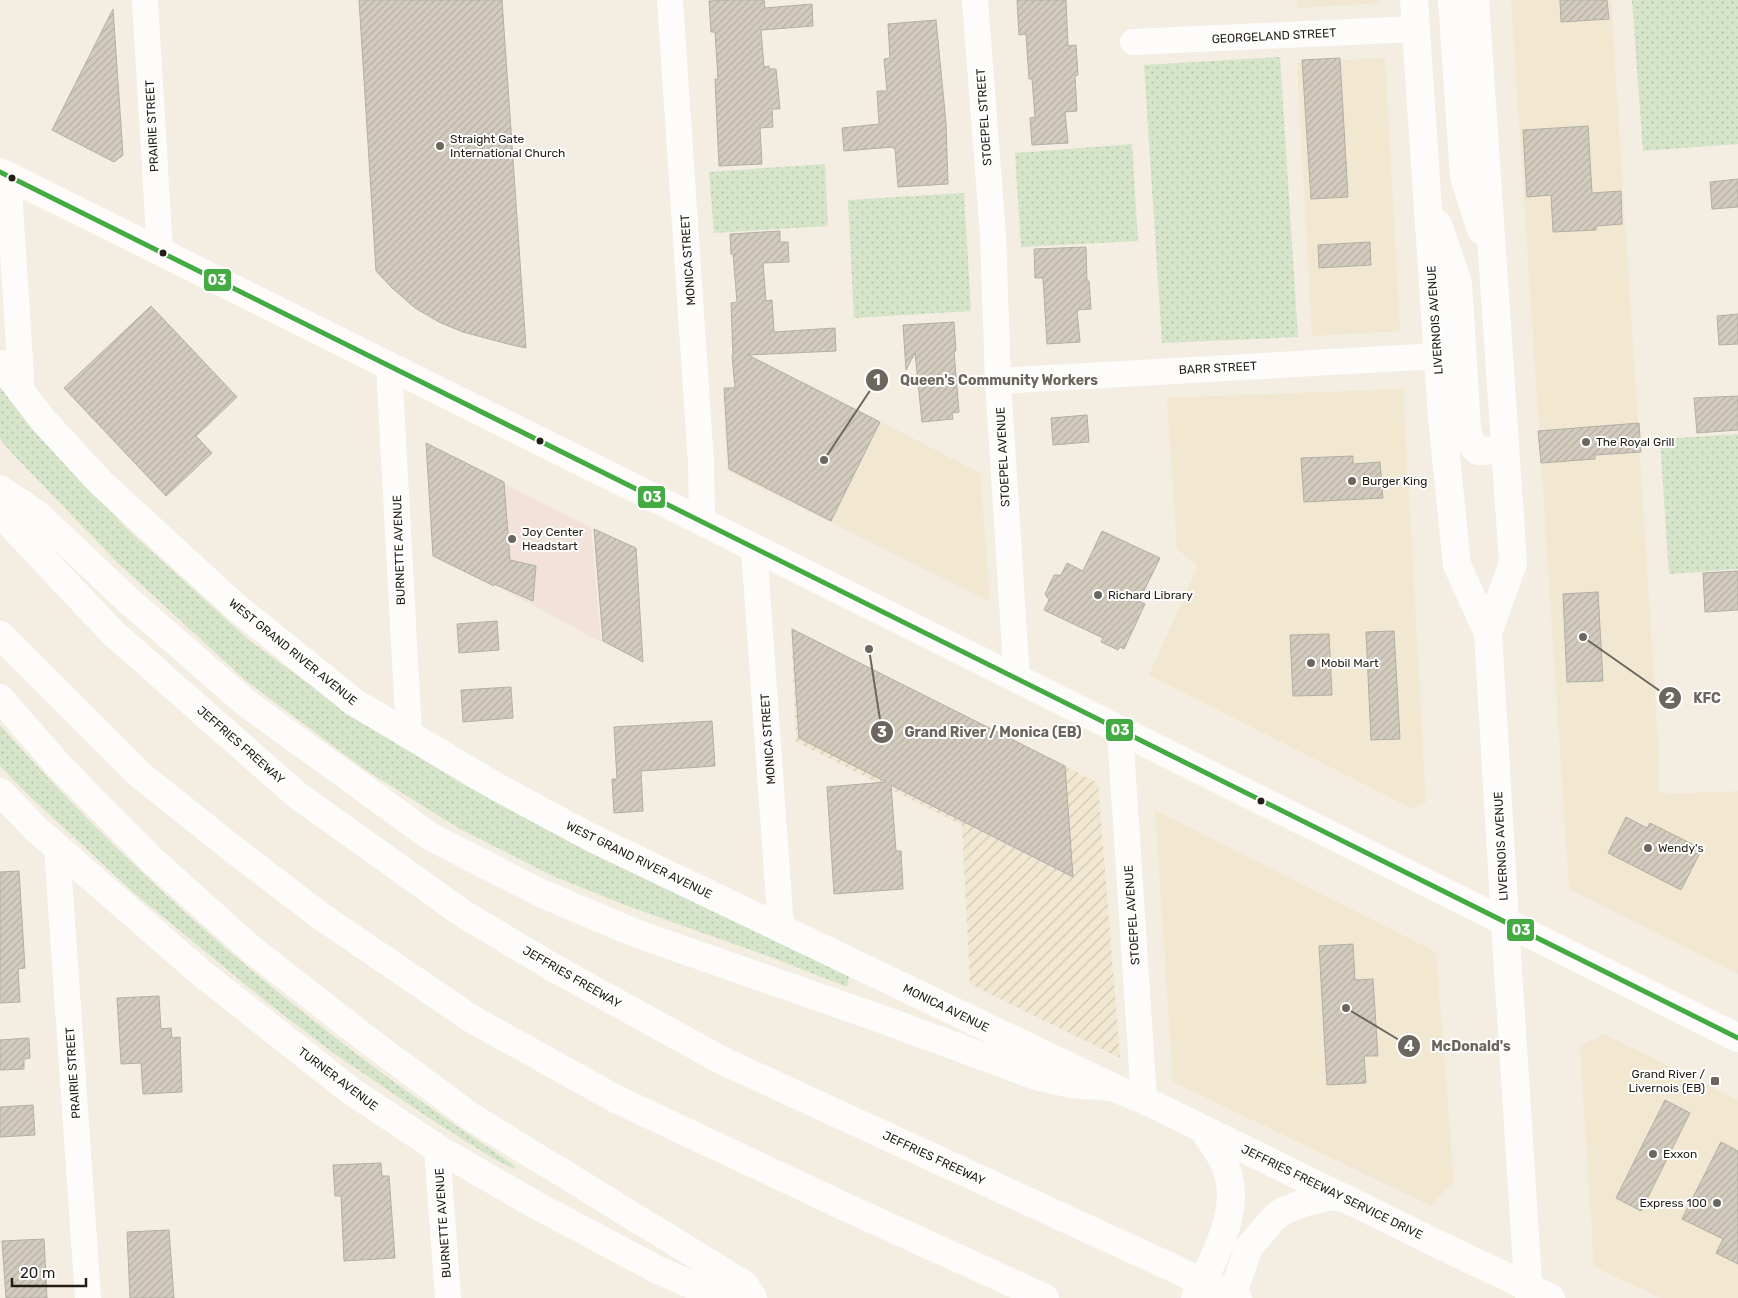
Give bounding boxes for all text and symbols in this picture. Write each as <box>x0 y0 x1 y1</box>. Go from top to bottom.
street label: GEORGELAND STREET <box>1211 26 1337 46</box>
street label: STOEPEL STREET <box>974 68 994 166</box>
street label: PRAIRIE STREET <box>143 80 161 172</box>
place label: Straight Gate International Church <box>450 132 565 160</box>
marker: Straight Gate International Church <box>434 140 446 152</box>
unlabelled marker <box>7 173 17 183</box>
street label: MONICA STREET <box>678 214 698 306</box>
unlabelled marker <box>158 248 168 258</box>
street label: LIVERNOIS AVENUE <box>1424 265 1446 375</box>
line badge: 03 <box>203 268 232 292</box>
text: 03 <box>208 272 226 289</box>
street label: BARR STREET <box>1179 359 1258 377</box>
callout: Queen's Community Workers <box>864 366 1108 395</box>
text: 1 <box>873 371 881 389</box>
text: Queen's Community Workers <box>900 372 1098 389</box>
street label: STOEPEL AVENUE <box>993 407 1013 507</box>
place label: The Royal Grill <box>1596 435 1675 449</box>
unlabelled marker <box>535 436 545 446</box>
marker: The Royal Grill <box>1580 436 1592 448</box>
place label: Burger King <box>1362 474 1427 488</box>
marker: Burger King <box>1346 475 1358 487</box>
line badge: 03 <box>637 485 666 509</box>
text: 03 <box>643 489 661 506</box>
street label: BURNETTE AVENUE <box>390 495 408 605</box>
place label: Joy Center Headstart <box>522 525 584 553</box>
marker: Joy Center Headstart <box>506 533 518 545</box>
place label: Richard Library <box>1108 588 1193 602</box>
marker: Richard Library <box>1092 589 1104 601</box>
street label: WEST GRAND RIVER AVENUE <box>226 596 360 708</box>
place label: Mobil Mart <box>1321 656 1379 670</box>
marker: Mobil Mart <box>1305 657 1317 669</box>
callout: KFC <box>1658 683 1731 712</box>
text: 2 <box>1665 689 1675 707</box>
text: KFC <box>1693 690 1721 707</box>
street label: MONICA STREET <box>758 693 778 785</box>
street label: JEFFRIES FREEWAY <box>194 703 288 787</box>
callout: Grand River / Monica (EB) <box>869 717 1092 746</box>
line badge: 03 <box>1105 718 1134 742</box>
text: 03 <box>1111 722 1129 739</box>
text: 3 <box>877 723 887 741</box>
text: Grand River / Monica (EB) <box>904 724 1082 741</box>
street label: LIVERNOIS AVENUE <box>1491 791 1511 901</box>
unlabelled marker <box>1256 796 1266 806</box>
street label: WEST GRAND RIVER AVENUE <box>564 818 714 902</box>
place label: Wendy's <box>1658 841 1704 855</box>
marker: Wendy's <box>1642 842 1654 854</box>
street label: STOEPEL AVENUE <box>1122 865 1142 965</box>
line badge: 03 <box>1506 918 1535 942</box>
text: 03 <box>1512 922 1530 939</box>
street label: JEFFRIES FREEWAY <box>520 943 624 1011</box>
street label: MONICA AVENUE <box>901 981 991 1035</box>
street label: PRAIRIE STREET <box>63 1027 83 1119</box>
callout: McDonald's <box>1397 1032 1521 1061</box>
text: 4 <box>1404 1037 1414 1055</box>
text: McDonald's <box>1431 1038 1511 1055</box>
street label: TURNER AVENUE <box>295 1045 381 1113</box>
place label: Grand River / Livernois (EB) <box>1628 1067 1705 1095</box>
marker: Grand River / Livernois (EB) <box>1709 1075 1721 1087</box>
street label: JEFFRIES FREEWAY <box>881 1128 988 1188</box>
street label: JEFFRIES FREEWAY SERVICE DRIVE <box>1239 1142 1425 1242</box>
place label: Exxon <box>1663 1147 1697 1161</box>
marker: Exxon <box>1647 1148 1659 1160</box>
street label: BURNETTE AVENUE <box>432 1167 454 1279</box>
place label: Express 100 <box>1639 1196 1707 1210</box>
marker: Express 100 <box>1711 1197 1723 1209</box>
scale bar <box>12 1256 86 1288</box>
text: 20 m <box>20 1264 55 1282</box>

